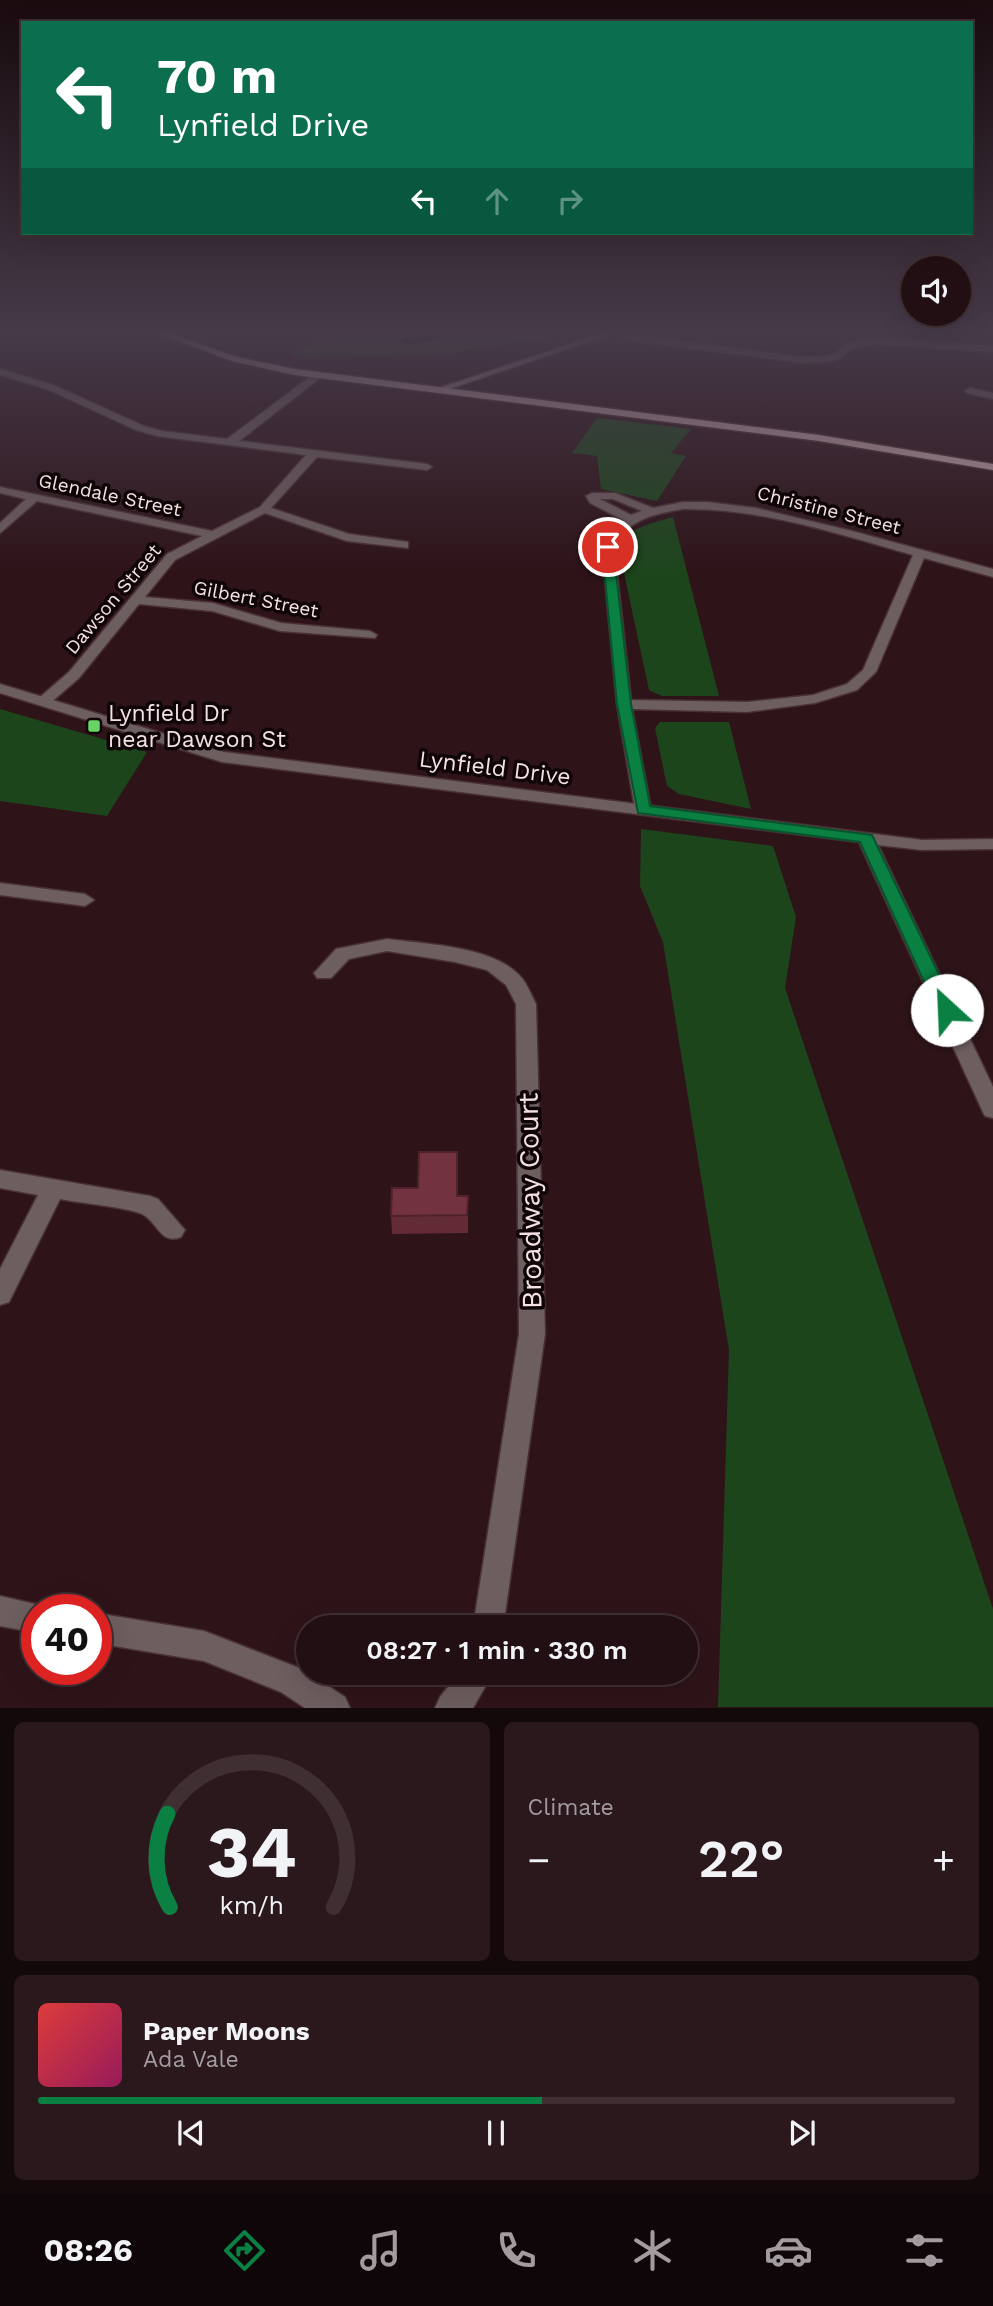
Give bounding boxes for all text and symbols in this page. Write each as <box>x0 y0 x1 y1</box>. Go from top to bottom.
text: 70 m <box>157 47 277 105</box>
icon: left <box>42 49 133 140</box>
text: Lynfield Drive <box>157 106 369 144</box>
icon: left <box>405 182 443 220</box>
icon: ahead <box>478 182 516 220</box>
icon: right <box>551 182 589 220</box>
map controls <box>901 256 971 326</box>
button: sound <box>901 256 971 326</box>
street label: Glendale Street <box>36 469 184 521</box>
street label: Christine Street <box>755 481 903 539</box>
pin <box>578 517 638 577</box>
icon: arrive <box>589 528 627 566</box>
street label: Dawson Street <box>60 539 166 659</box>
street label: Gilbert Street <box>192 576 320 622</box>
place label: Lynfield Dr near Dawson St <box>108 700 286 753</box>
marker: Lynfield Dr near Dawson St <box>86 718 102 734</box>
street label: Lynfield Drive <box>418 745 572 791</box>
position arrow <box>910 973 984 1047</box>
street label: Broadway Court <box>512 1092 548 1310</box>
speed limit sign: 40 <box>21 1594 112 1685</box>
text: 08:27 · 1 min · 330 m <box>366 1635 628 1665</box>
text: Climate <box>528 1794 614 1821</box>
text: 34 <box>207 1810 297 1896</box>
text: 22° <box>698 1829 785 1890</box>
text: − <box>528 1838 550 1882</box>
text: + <box>932 1838 955 1882</box>
text: km/h <box>220 1891 284 1920</box>
text: Paper Moons <box>143 2016 310 2046</box>
text: Ada Vale <box>143 2046 239 2073</box>
icon: previous <box>172 2114 210 2152</box>
icon: pause <box>477 2114 515 2152</box>
icon: next <box>783 2114 821 2152</box>
icon: directions <box>220 2226 269 2275</box>
icon: music <box>356 2226 405 2275</box>
icon: phone <box>492 2226 541 2275</box>
icon: climate <box>628 2226 677 2275</box>
icon: car <box>764 2226 813 2275</box>
icon: filters <box>900 2226 949 2275</box>
text: 08:26 <box>44 2231 133 2269</box>

